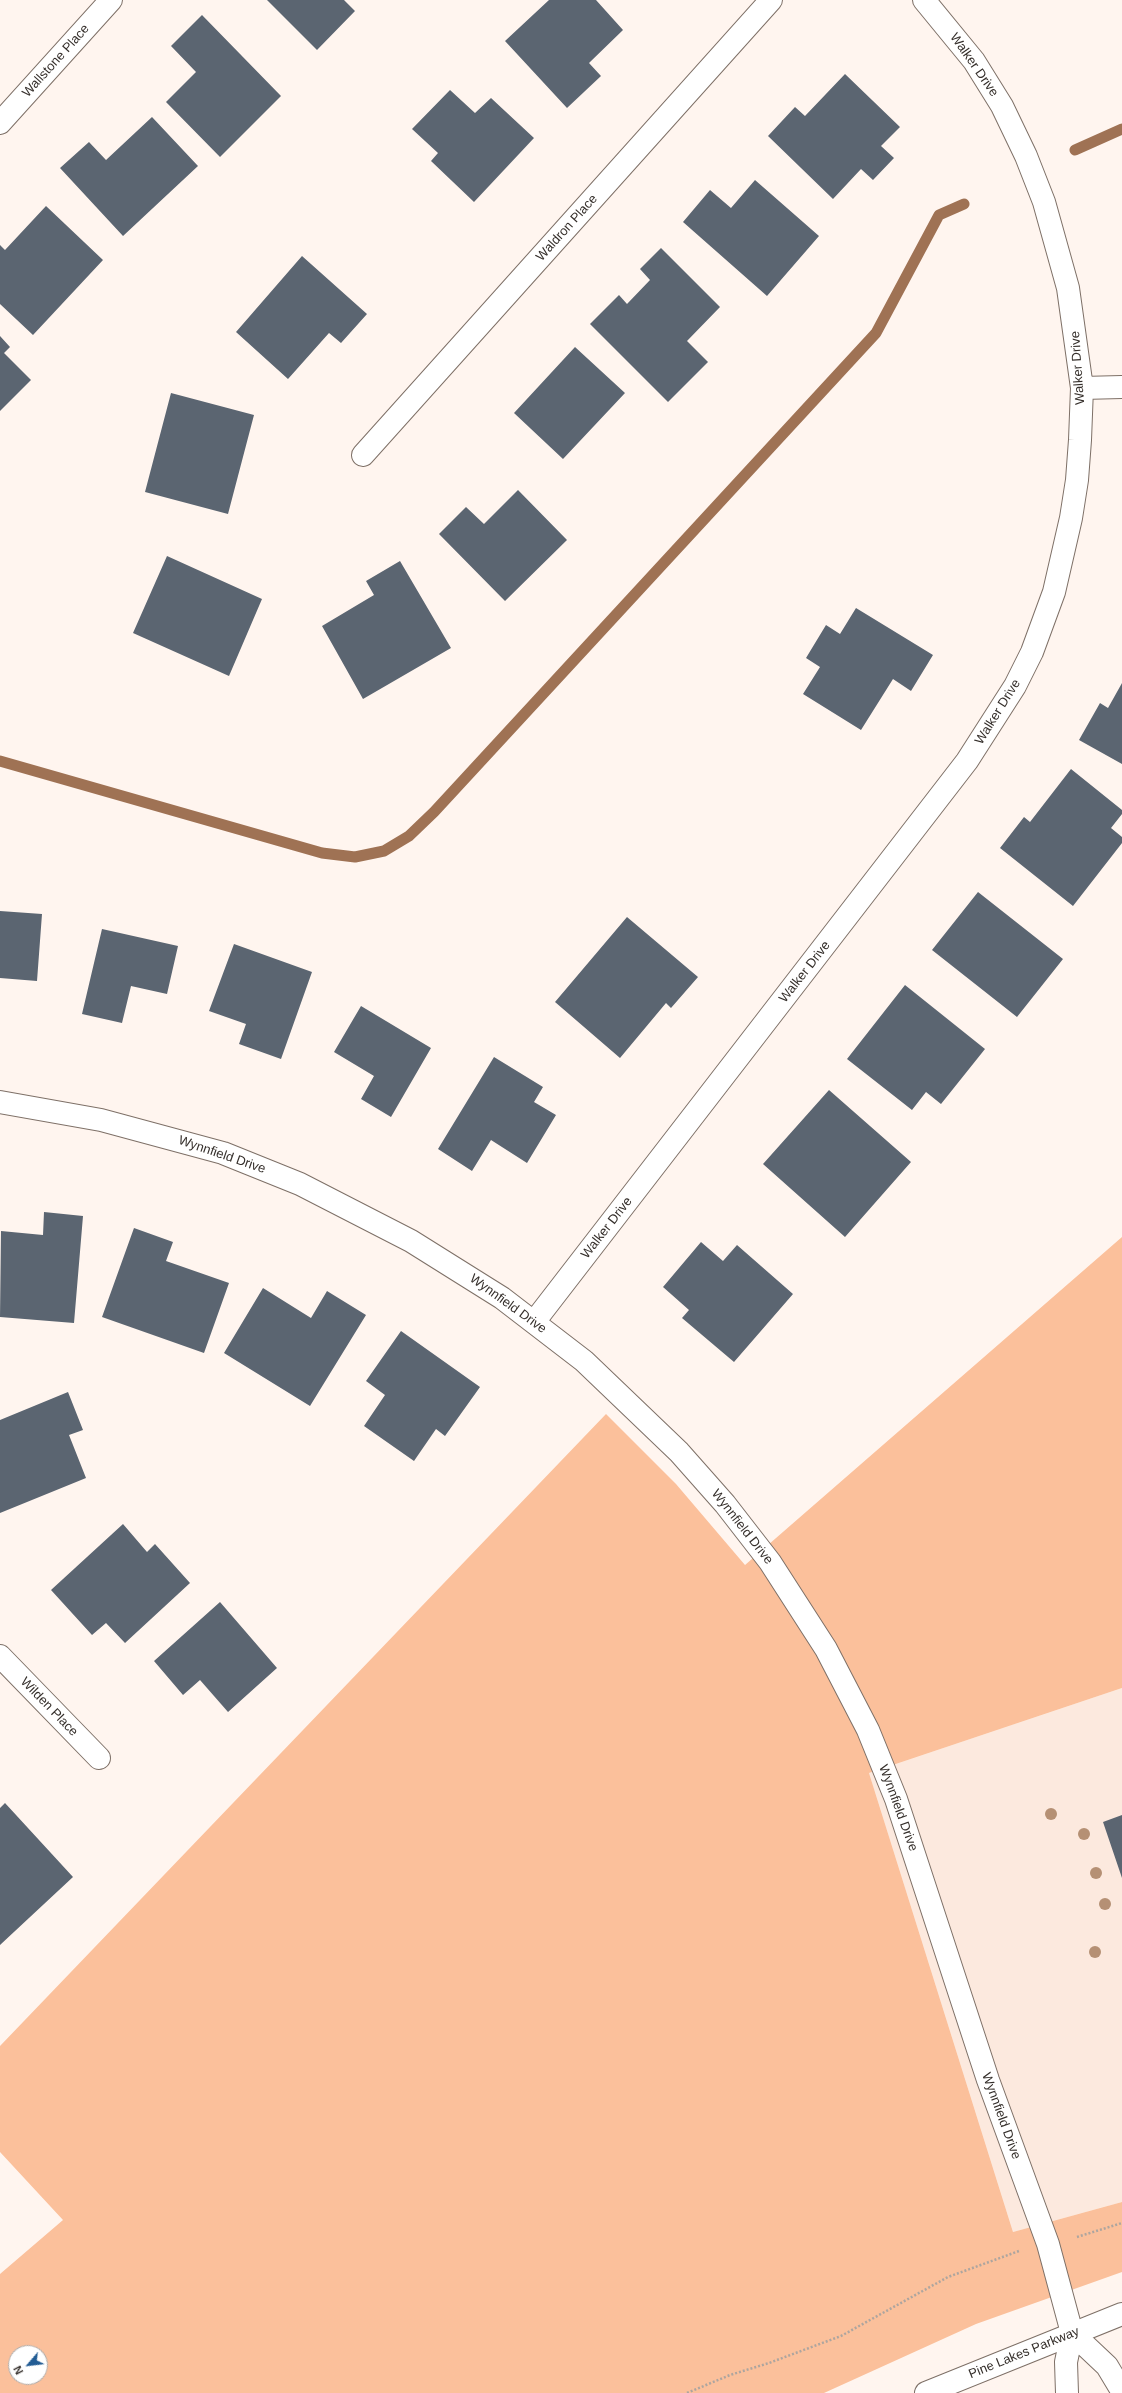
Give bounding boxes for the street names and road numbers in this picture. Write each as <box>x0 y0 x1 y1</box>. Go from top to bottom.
street label: Wallstone Place <box>19 21 93 101</box>
street label: Walker Drive <box>946 30 1002 100</box>
street label: Waldron Place <box>533 192 601 264</box>
street label: Walker Drive <box>1068 331 1088 405</box>
street label: Walker Drive <box>972 677 1024 747</box>
street label: Walker Drive <box>776 938 834 1006</box>
street label: Wynnfield Drive <box>176 1133 268 1177</box>
street label: Walker Drive <box>578 1194 636 1262</box>
street label: Wynnfield Drive <box>467 1271 549 1337</box>
street label: Wynnfield Drive <box>708 1486 776 1568</box>
street label: Wilden Place <box>17 1674 81 1740</box>
street label: Wynnfield Drive <box>875 1763 921 1853</box>
street label: Wynnfield Drive <box>978 2071 1024 2161</box>
street label: Pine Lakes Parkway <box>966 2324 1082 2382</box>

